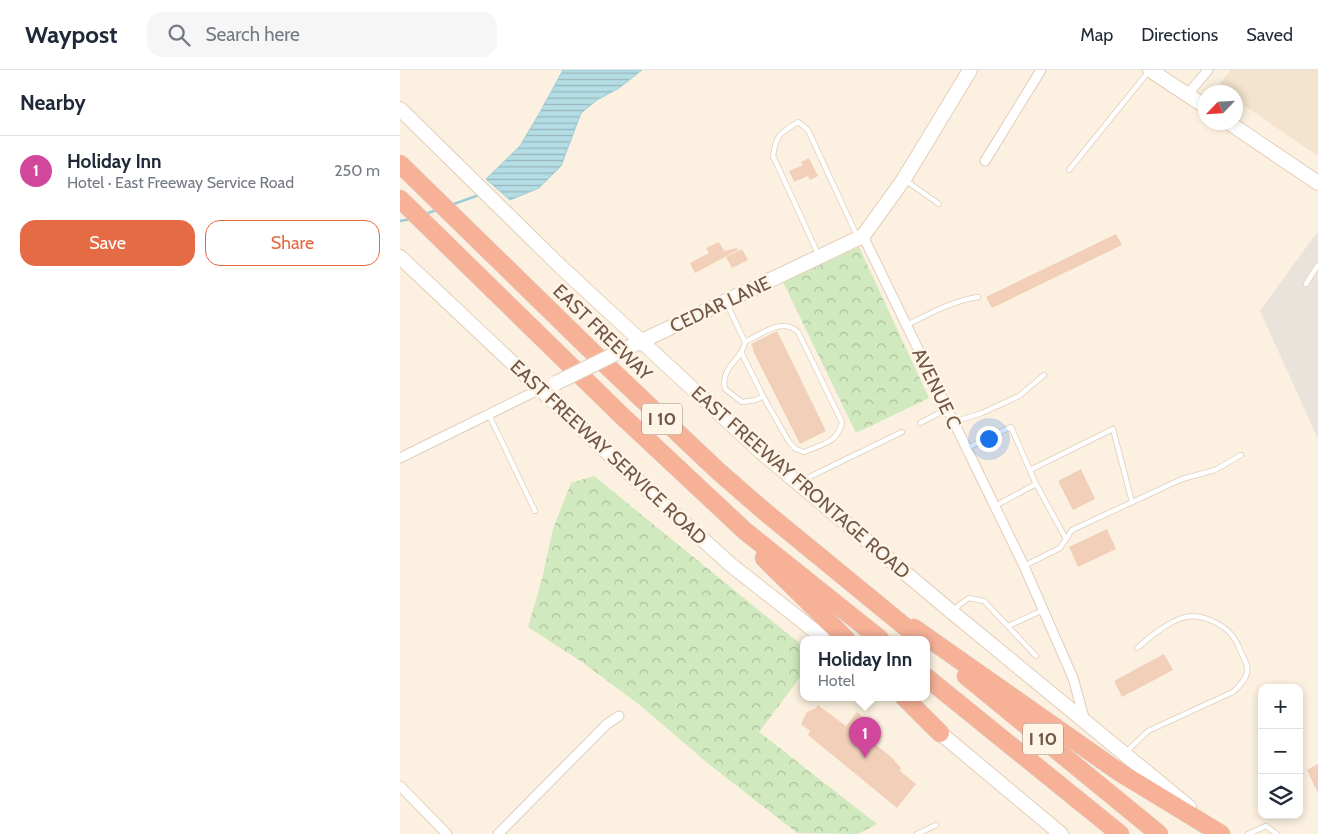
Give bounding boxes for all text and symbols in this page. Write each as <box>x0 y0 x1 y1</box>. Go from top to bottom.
search box <box>147 12 497 57</box>
text: Waypost <box>25 20 117 49</box>
icon: search <box>165 21 193 49</box>
text: Search here <box>205 23 300 46</box>
text: Map <box>1080 24 1113 46</box>
text: Directions <box>1141 24 1218 46</box>
text: Saved <box>1246 24 1293 46</box>
north arrow <box>1198 85 1243 130</box>
text: Nearby <box>20 90 86 115</box>
text: Holiday Inn <box>67 150 162 173</box>
text: 1 <box>33 161 39 180</box>
text: 250 m <box>334 161 380 180</box>
text: Hotel · East Freeway Service Road <box>67 173 294 192</box>
button: Save <box>20 220 195 266</box>
button: Share <box>205 220 380 266</box>
street label: CEDAR LANE <box>666 271 774 338</box>
street label: EAST FREEWAY <box>548 279 657 385</box>
street label: AVENUE C <box>907 344 966 432</box>
street label: EAST FREEWAY SERVICE ROAD <box>506 355 712 550</box>
street label: EAST FREEWAY FRONTAGE ROAD <box>687 381 915 584</box>
road number: I 10 <box>642 404 682 434</box>
your location <box>976 426 1002 452</box>
popup <box>800 636 930 701</box>
text: Holiday Inn <box>818 648 912 671</box>
text: Hotel <box>818 671 855 690</box>
map controls <box>1258 684 1303 819</box>
button: + <box>1258 684 1303 729</box>
pin: 1 <box>849 717 881 758</box>
road number: I 10 <box>1023 724 1063 754</box>
button: − <box>1258 729 1303 774</box>
button: layers <box>1258 774 1303 819</box>

